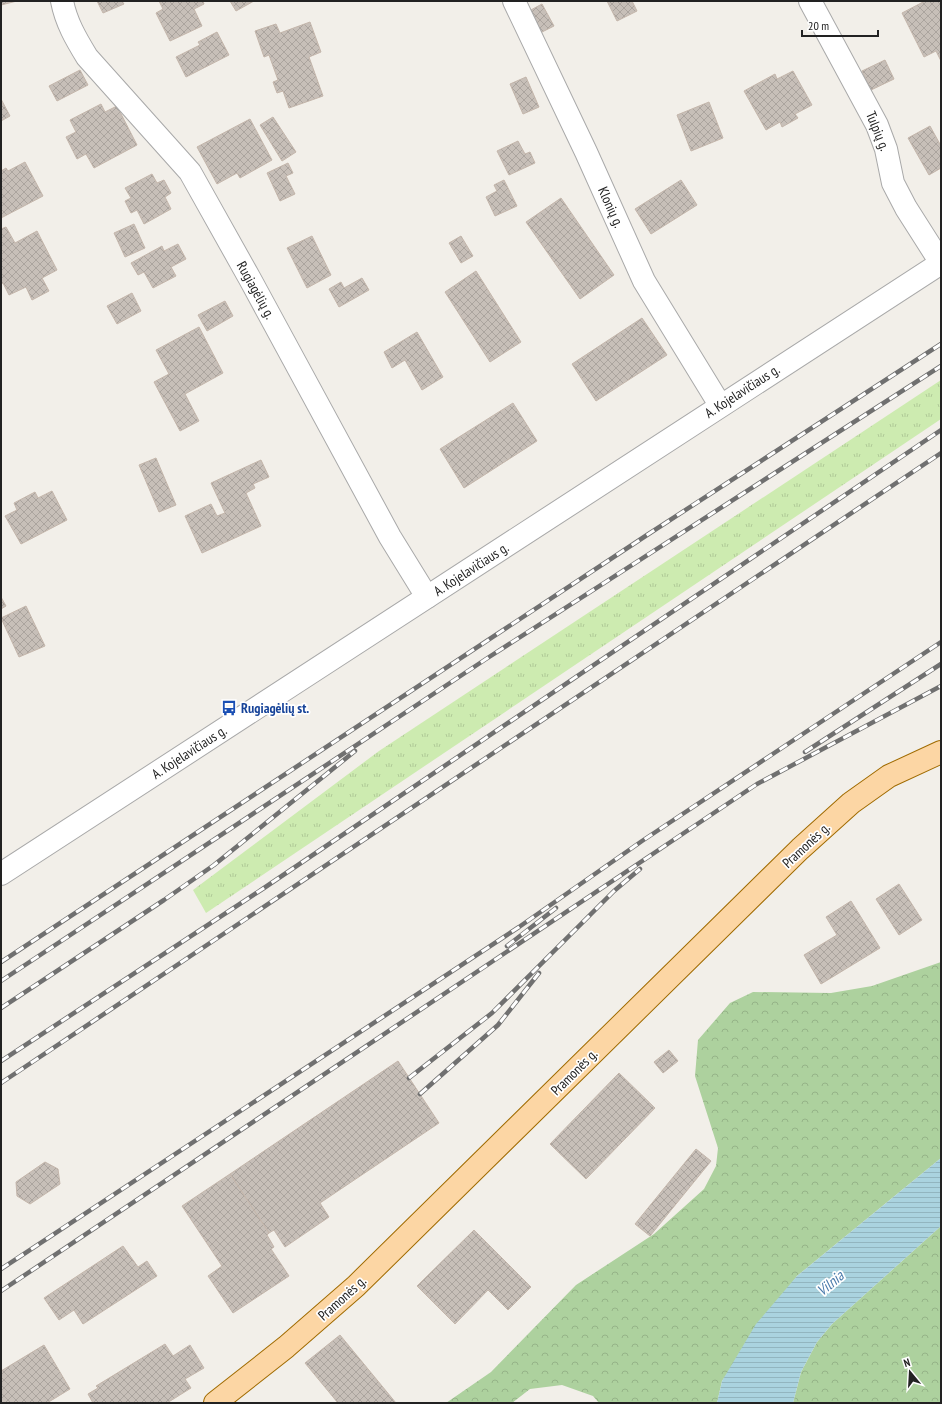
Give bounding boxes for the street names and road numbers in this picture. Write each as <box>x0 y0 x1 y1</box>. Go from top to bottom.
street label: Tulpių g. <box>862 109 894 153</box>
street label: Klonių g. <box>594 184 628 230</box>
street label: Rugiagėlių g. <box>233 258 279 322</box>
street label: A. Kojelavičiaus g. <box>701 360 783 422</box>
street label: A. Kojelavičiaus g. <box>430 538 512 600</box>
street label: A. Kojelavičiaus g. <box>148 721 230 783</box>
street label: Pramonės g. <box>778 818 834 872</box>
street label: Pramonės g. <box>547 1045 601 1099</box>
street label: Pramonės g. <box>314 1272 370 1324</box>

